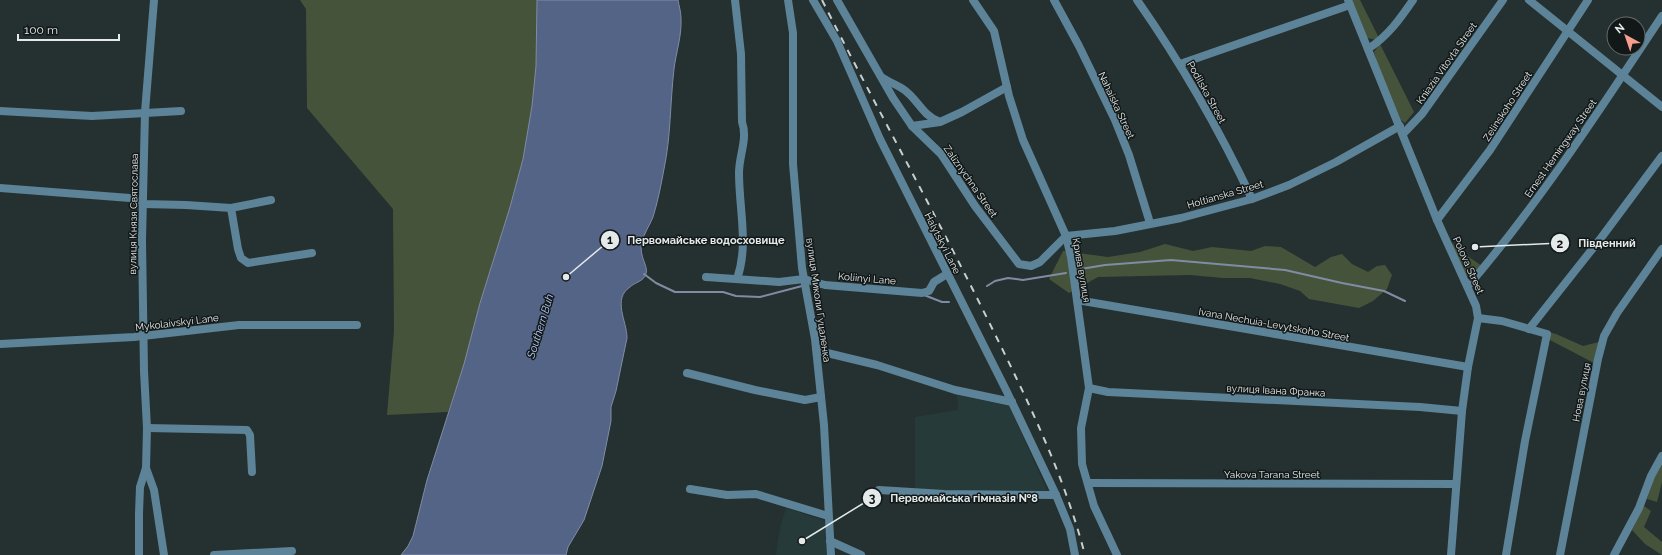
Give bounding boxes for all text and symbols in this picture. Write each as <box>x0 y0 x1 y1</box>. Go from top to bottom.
scale bar <box>18 16 119 42</box>
north arrow <box>1606 16 1646 56</box>
street label: Kniazia Vitovta Street <box>1414 20 1479 106</box>
text: N <box>1612 21 1627 36</box>
text: 100 m <box>24 23 58 37</box>
street label: Podilska Street <box>1185 59 1228 126</box>
street label: Zelinskoho Street <box>1481 69 1534 143</box>
street label: Nahaiska Street <box>1096 70 1137 141</box>
street label: Ernest Hemingway Street <box>1522 97 1599 199</box>
street label: Zaliznychna Street <box>942 143 1000 220</box>
street label: вулиця Князя Святослава <box>127 153 140 275</box>
street label: Holtianska Street <box>1186 178 1265 211</box>
street label: Halytskyi Lane <box>922 211 963 276</box>
callout: Первомайське водосховище <box>600 228 793 251</box>
callout: Південний <box>1550 232 1644 255</box>
text: 1 <box>607 233 613 247</box>
text: Первомайське водосховище <box>627 234 785 247</box>
street label: Polova Street <box>1451 235 1486 296</box>
street label: вулиця Миколи Гуцаленка <box>804 237 833 363</box>
street label: Крива вулиця <box>1070 237 1093 303</box>
text: 2 <box>1557 237 1564 251</box>
text: Південний <box>1578 237 1636 250</box>
street label: Koliinyi Lane <box>838 270 896 287</box>
water label: Southern Buh <box>524 292 556 361</box>
street label: Ivana Nechuia-Levytskoho Street <box>1198 306 1351 343</box>
street label: Mykolaivskyi Lane <box>135 312 220 333</box>
street label: Нова вулиця <box>1570 362 1593 423</box>
street label: вулиця Івана Франка <box>1226 382 1326 399</box>
street label: Yakova Tarana Street <box>1224 469 1321 480</box>
callout: Первомайська гімназія №8 <box>862 487 1045 510</box>
text: 3 <box>869 491 876 505</box>
text: Первомайська гімназія №8 <box>890 492 1038 505</box>

